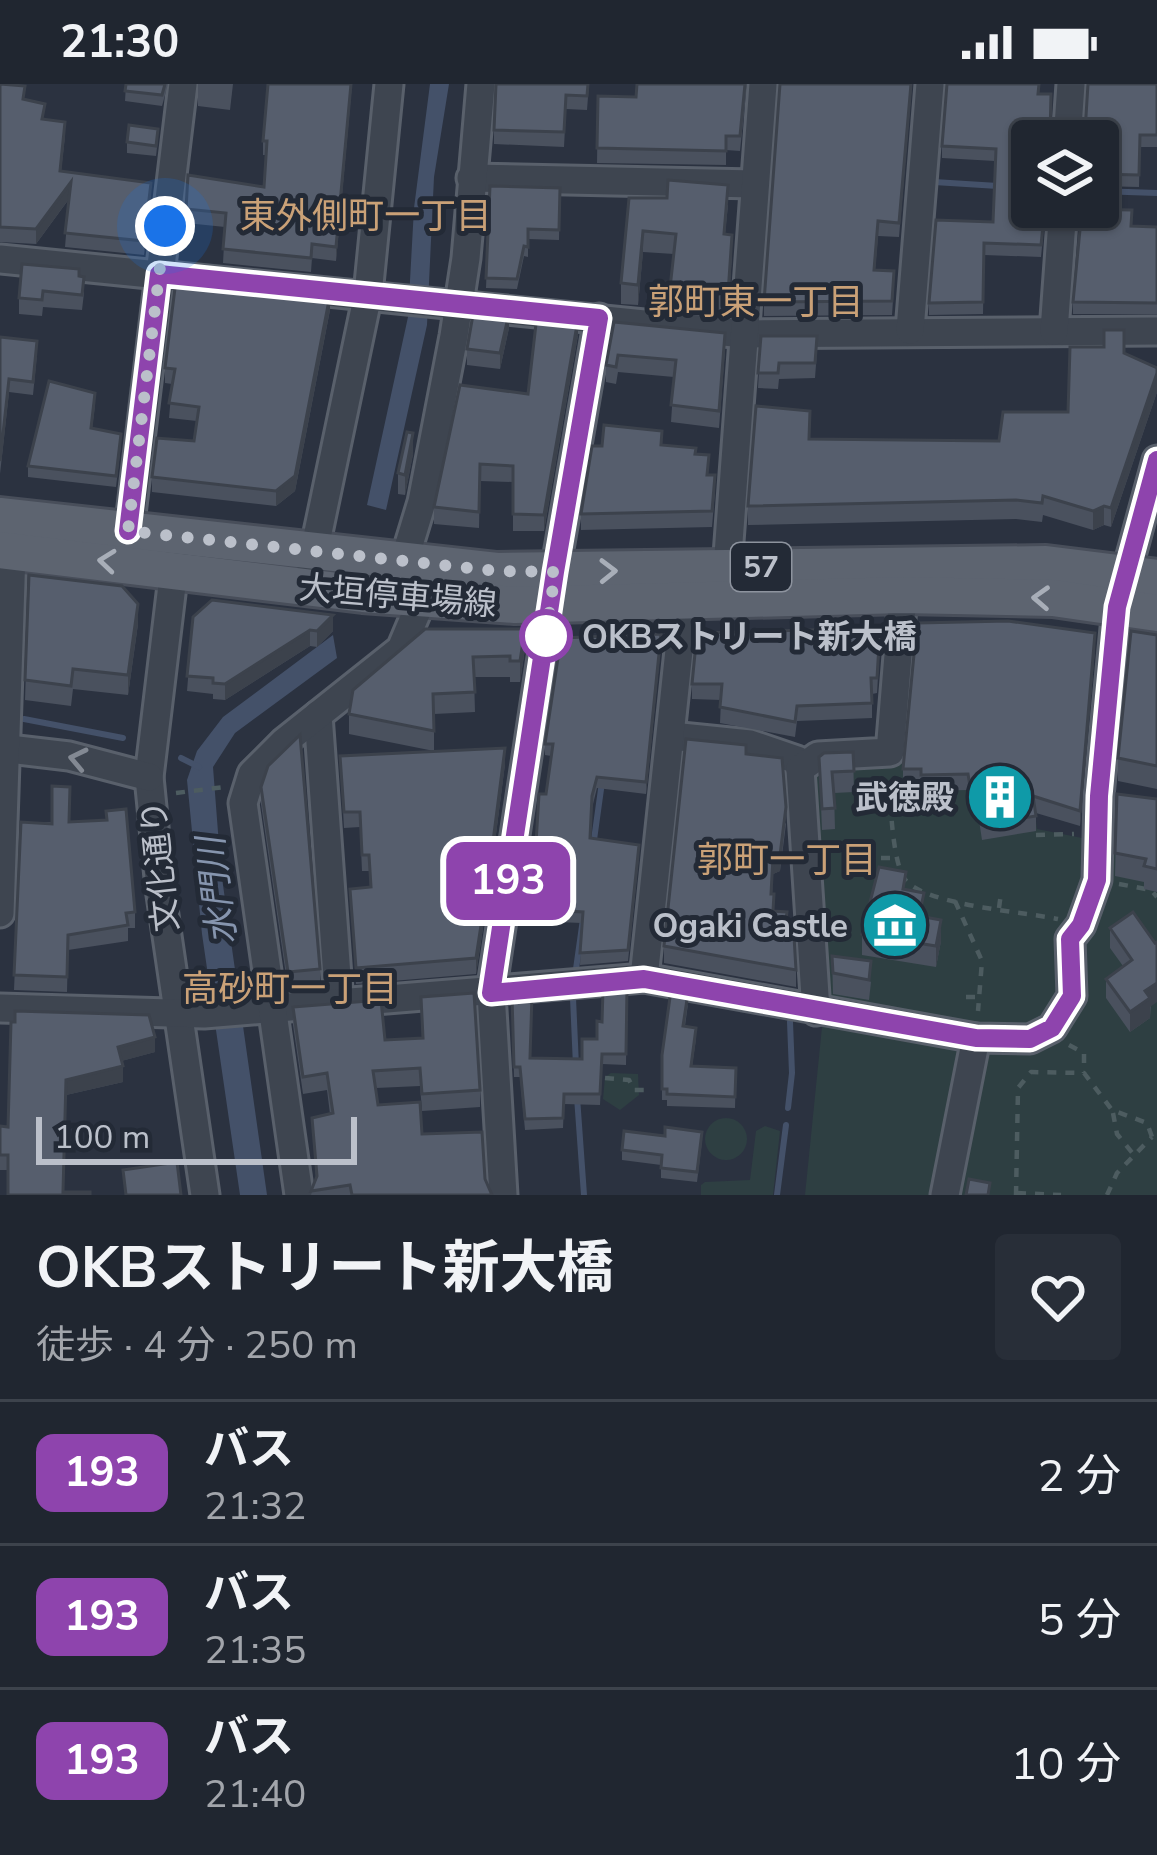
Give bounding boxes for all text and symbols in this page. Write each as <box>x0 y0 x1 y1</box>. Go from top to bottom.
text: 21:30 <box>60 12 179 73</box>
map controls <box>1011 120 1119 228</box>
button: layers <box>1011 120 1119 228</box>
district label: 東外側町一丁目 <box>240 192 492 241</box>
your location <box>135 196 195 256</box>
district label: 郭町東一丁目 <box>648 278 864 327</box>
road number: 57 <box>731 543 791 591</box>
one-way arrow <box>97 549 116 574</box>
one-way arrow <box>599 558 618 584</box>
street label: 大垣停車場線 <box>297 565 498 628</box>
one-way arrow <box>1031 585 1050 611</box>
marker: OKBストリート新大橋 <box>521 611 571 661</box>
place label: OKBストリート新大橋 <box>582 615 917 660</box>
one-way arrow <box>68 748 88 773</box>
building icon: 武徳殿 <box>965 762 1035 832</box>
place label: 武徳殿 <box>855 776 954 821</box>
street label: 文化通り <box>131 798 190 934</box>
water label: 水門川 <box>186 830 248 947</box>
district label: 郭町一丁目 <box>697 836 877 885</box>
line badge: 193 <box>439 842 577 920</box>
text: 193 <box>470 852 546 909</box>
museum icon: Ogaki Castle <box>860 890 930 960</box>
place label: Ogaki Castle <box>652 904 848 949</box>
district label: 高砂町一丁目 <box>182 965 398 1014</box>
scale bar <box>36 1111 357 1164</box>
text: 100 m <box>54 1115 150 1160</box>
text: OKBストリート新大橋 <box>36 1229 614 1307</box>
button: heart <box>995 1234 1121 1360</box>
text: 徒歩 · 4 分 · 250 m <box>36 1319 358 1372</box>
text: バス <box>204 1419 294 1480</box>
text: 193 <box>64 1444 140 1501</box>
text: 2 分 <box>1037 1446 1121 1507</box>
text: 21:32 <box>204 1480 307 1533</box>
text: バス <box>204 1563 294 1624</box>
text: 193 <box>64 1588 140 1645</box>
text: 5 分 <box>1037 1590 1121 1651</box>
text: 21:35 <box>204 1624 307 1677</box>
text: バス <box>204 1707 294 1768</box>
text: 193 <box>64 1732 140 1789</box>
text: 10 分 <box>1010 1734 1121 1795</box>
text: 21:40 <box>204 1768 307 1821</box>

